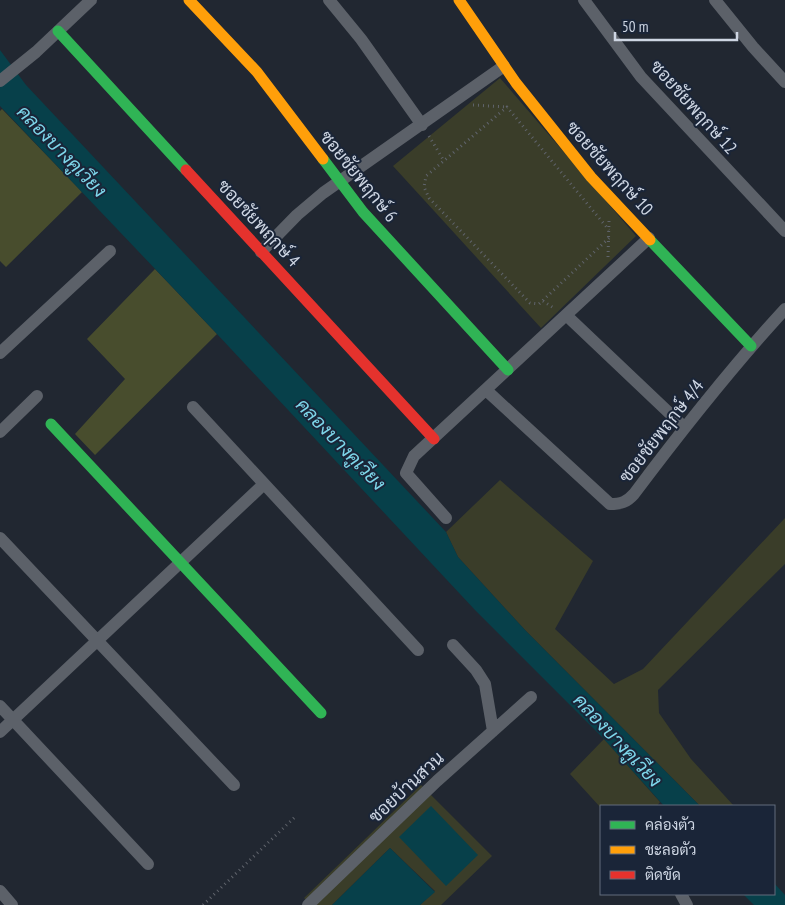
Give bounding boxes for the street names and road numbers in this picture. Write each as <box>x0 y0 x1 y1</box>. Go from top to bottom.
street label: ซอยชัยพฤกษ์ 12 <box>646 54 743 159</box>
street label: ซอยชัยพฤกษ์ 10 <box>562 115 659 220</box>
street label: ซอยชัยพฤกษ์ 6 <box>315 125 404 226</box>
street label: ซอยชัยพฤกษ์ 4 <box>213 174 306 271</box>
street label: ซอยชัยพฤกษ์ 4/4 <box>613 374 708 487</box>
street label: ซอยบ้านสวน <box>363 746 449 828</box>

